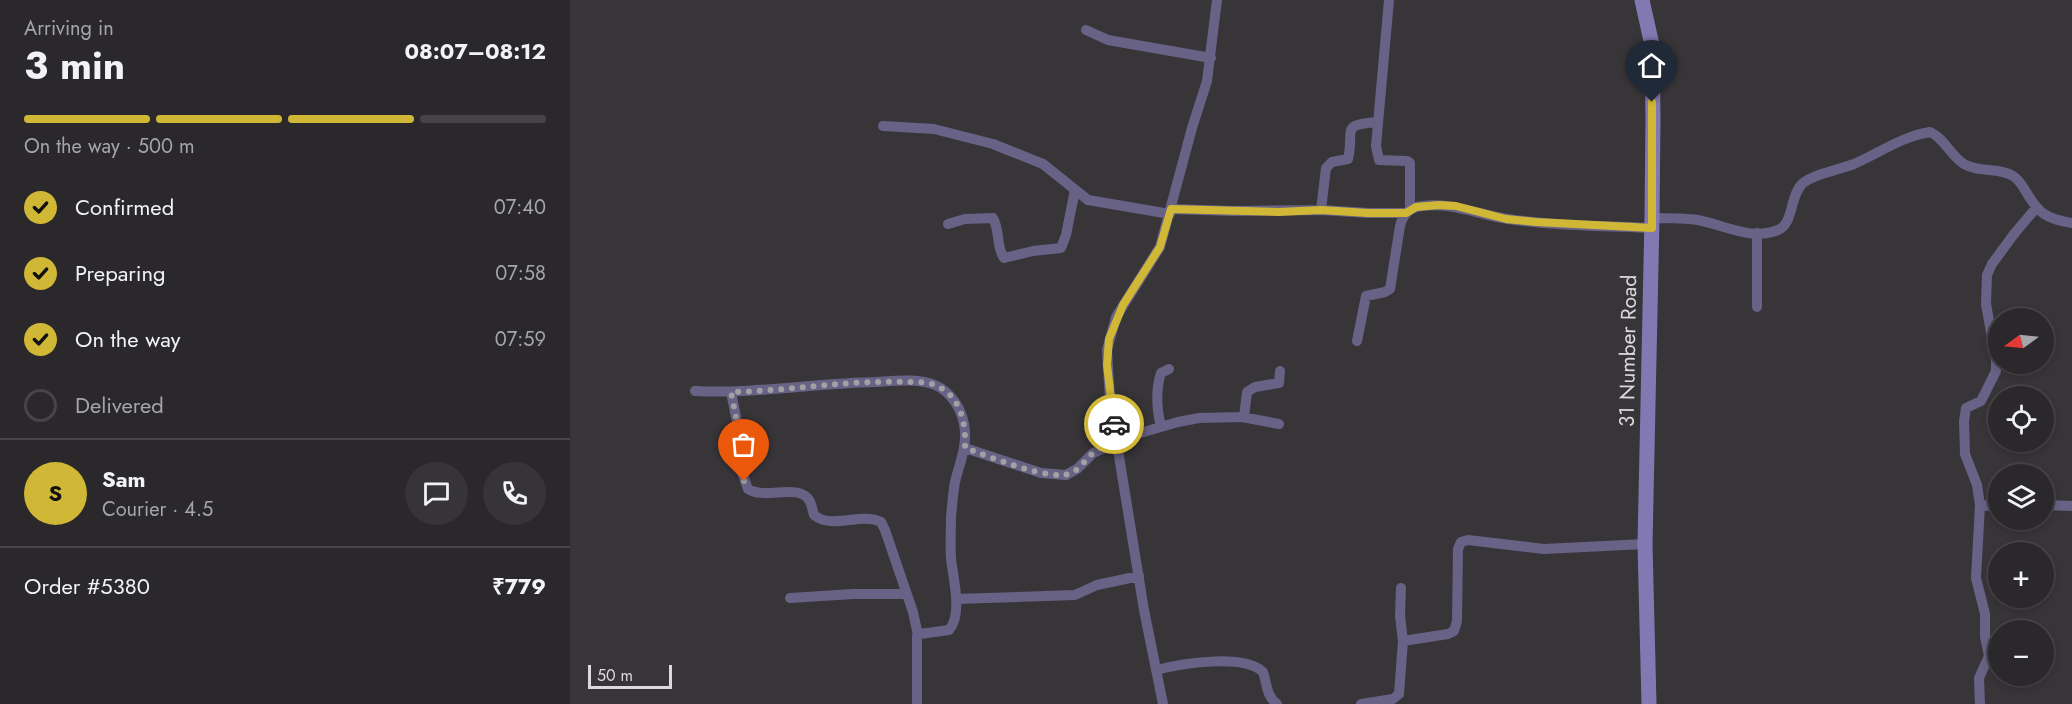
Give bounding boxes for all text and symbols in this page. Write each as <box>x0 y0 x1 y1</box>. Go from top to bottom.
text: Arriving in <box>24 14 114 43</box>
text: 08:07–08:12 <box>404 35 546 67</box>
text: 3 min <box>24 37 125 94</box>
pin <box>1626 40 1677 102</box>
icon: home <box>1635 49 1668 82</box>
text: On the way · 500 m <box>24 132 195 161</box>
icon: check <box>24 191 57 224</box>
text: Confirmed <box>75 191 174 223</box>
text: 07:40 <box>494 193 546 222</box>
icon: check <box>24 257 57 290</box>
text: Preparing <box>75 257 166 289</box>
text: 07:58 <box>495 259 546 288</box>
street label: 31 Number Road <box>1612 275 1644 427</box>
north arrow <box>1988 308 2054 374</box>
map controls <box>1988 308 2054 686</box>
icon: check <box>24 323 57 356</box>
text: On the way <box>75 323 180 355</box>
text: 07:59 <box>495 325 546 354</box>
button: locate <box>1988 386 2054 452</box>
text: Delivered <box>75 389 164 421</box>
courier <box>1084 394 1144 454</box>
icon: car <box>1098 408 1131 441</box>
pin <box>718 419 769 481</box>
icon: bag <box>727 428 760 461</box>
button: chat <box>405 462 468 525</box>
button: phone <box>483 462 546 525</box>
text: Sam <box>102 463 146 495</box>
button: layers <box>1988 464 2054 530</box>
text: S <box>49 477 62 509</box>
text: Courier · 4.5 <box>102 495 213 524</box>
button: + <box>1988 542 2054 608</box>
text: Order #5380 <box>24 570 150 602</box>
text: ₹779 <box>492 570 546 602</box>
button: − <box>1988 620 2054 686</box>
scale bar <box>588 662 672 690</box>
text: 50 m <box>597 664 633 687</box>

